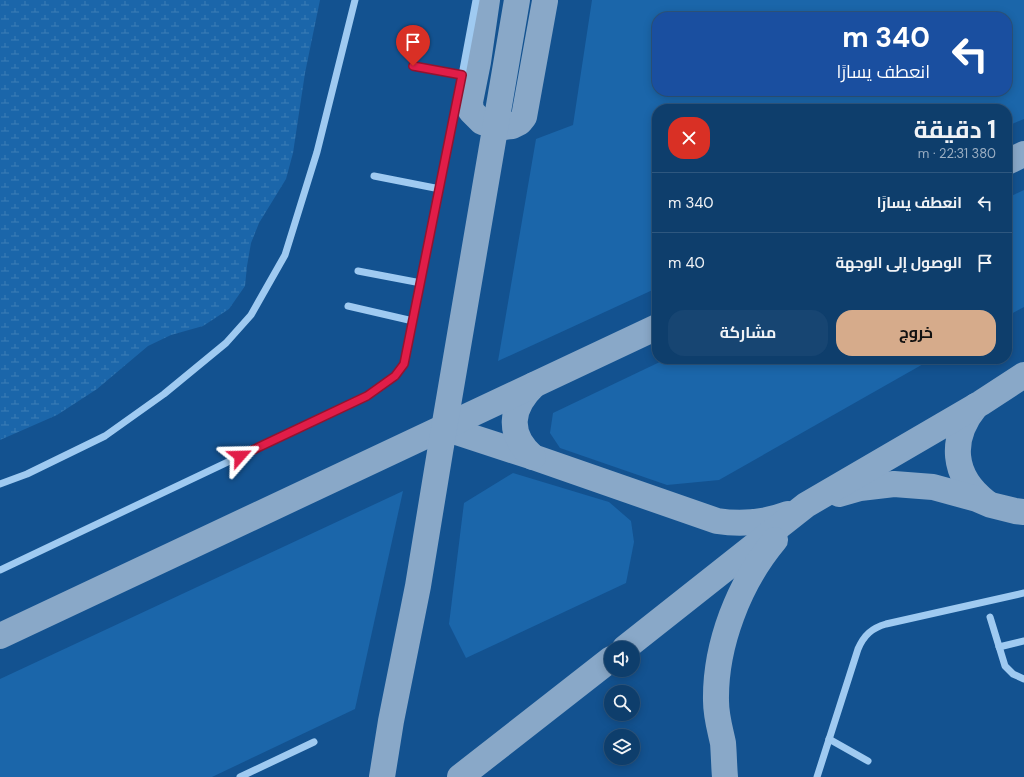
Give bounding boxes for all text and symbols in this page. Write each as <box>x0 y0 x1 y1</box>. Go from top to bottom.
text: 340 m <box>842 19 930 56</box>
pin <box>396 25 430 66</box>
icon: left <box>944 28 996 80</box>
icon: arrive <box>402 31 424 53</box>
text: انعطف يسارًا <box>836 60 930 84</box>
text: 1 دقيقة <box>914 114 996 145</box>
button: close <box>668 117 710 159</box>
text: 380 m · 22:31 <box>918 145 996 162</box>
icon: left <box>974 192 996 214</box>
text: 340 m <box>668 193 714 213</box>
text: انعطف يسارًا <box>877 193 962 213</box>
icon: arrive <box>974 252 996 274</box>
text: 40 m <box>668 253 705 273</box>
text: الوصول إلى الوجهة <box>835 253 962 273</box>
button: مشاركة <box>668 310 828 356</box>
button: خروج <box>836 310 996 356</box>
position arrow <box>219 435 261 477</box>
map controls <box>604 641 640 765</box>
button: sound <box>604 641 640 677</box>
button: search <box>604 685 640 721</box>
button: layers <box>604 729 640 765</box>

